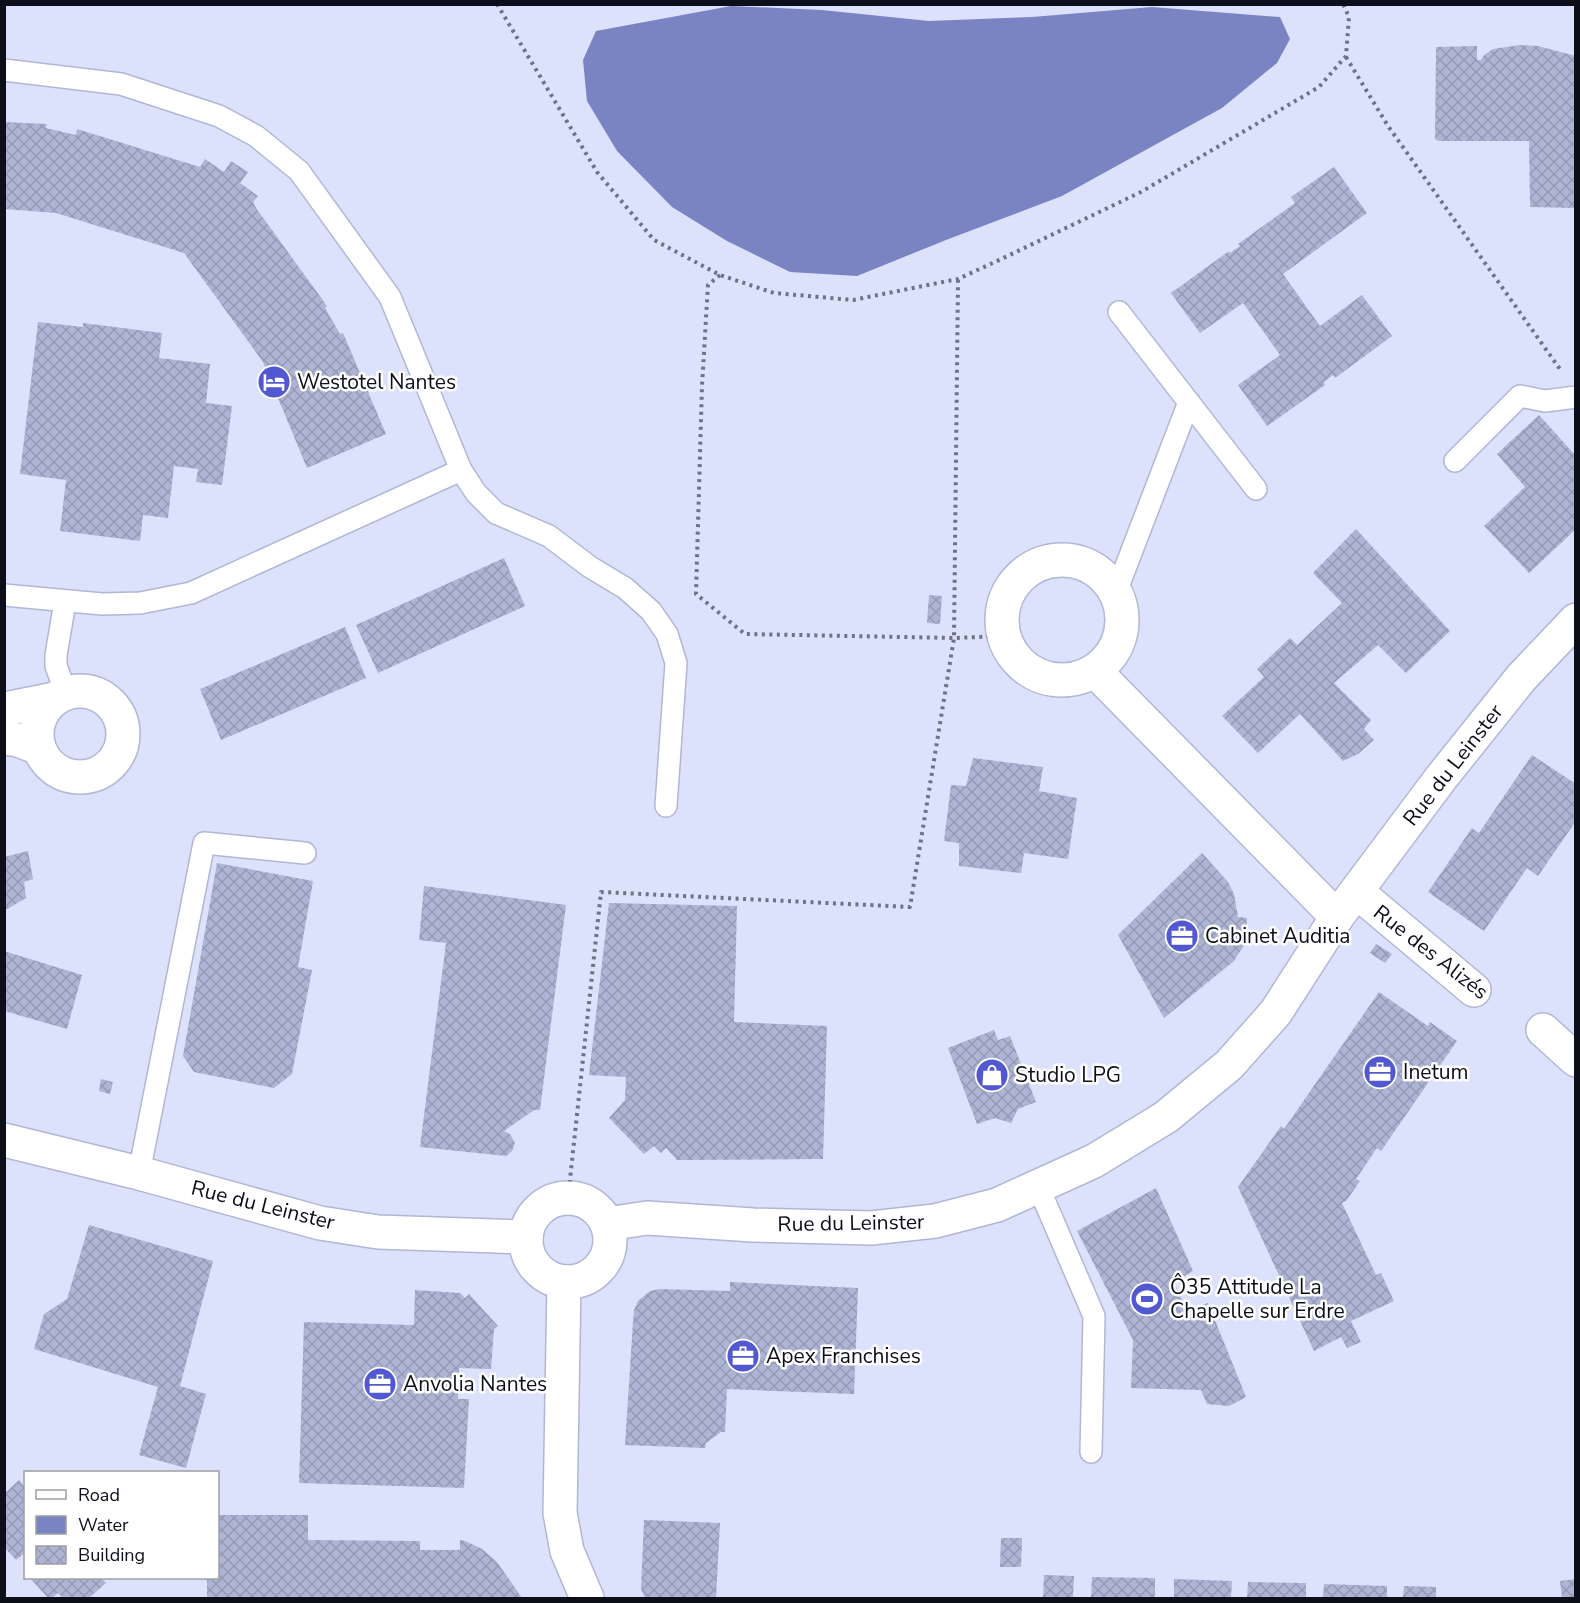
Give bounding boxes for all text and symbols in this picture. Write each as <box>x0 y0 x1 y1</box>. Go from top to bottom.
hotel icon: Westotel Nantes <box>256 364 292 400</box>
place label: Westotel Nantes <box>297 368 456 396</box>
street label: Rue du Leinster <box>1397 698 1510 832</box>
street label: Rue des Alizés <box>1368 898 1494 1006</box>
office icon: Cabinet Auditia <box>1164 918 1200 954</box>
place label: Cabinet Auditia <box>1205 922 1350 950</box>
office icon: Inetum <box>1362 1054 1398 1090</box>
shop icon: Studio LPG <box>974 1057 1010 1093</box>
place label: Inetum <box>1403 1058 1469 1086</box>
place label: Studio LPG <box>1015 1061 1121 1089</box>
street label: Rue du Leinster <box>188 1174 338 1236</box>
street label: Rue du Leinster <box>777 1208 925 1238</box>
place label: Ô35 Attitude La Chapelle sur Erdre <box>1170 1273 1345 1325</box>
sports icon: Ô35 Attitude La Chapelle sur Erdre <box>1129 1281 1165 1317</box>
office icon: Apex Franchises <box>725 1338 761 1374</box>
place label: Apex Franchises <box>766 1342 921 1370</box>
office icon: Anvolia Nantes <box>362 1366 398 1402</box>
place label: Anvolia Nantes <box>403 1370 547 1398</box>
legend <box>24 1471 219 1579</box>
text: Road <box>78 1483 120 1507</box>
text: Water <box>78 1513 129 1537</box>
text: Building <box>78 1543 145 1567</box>

